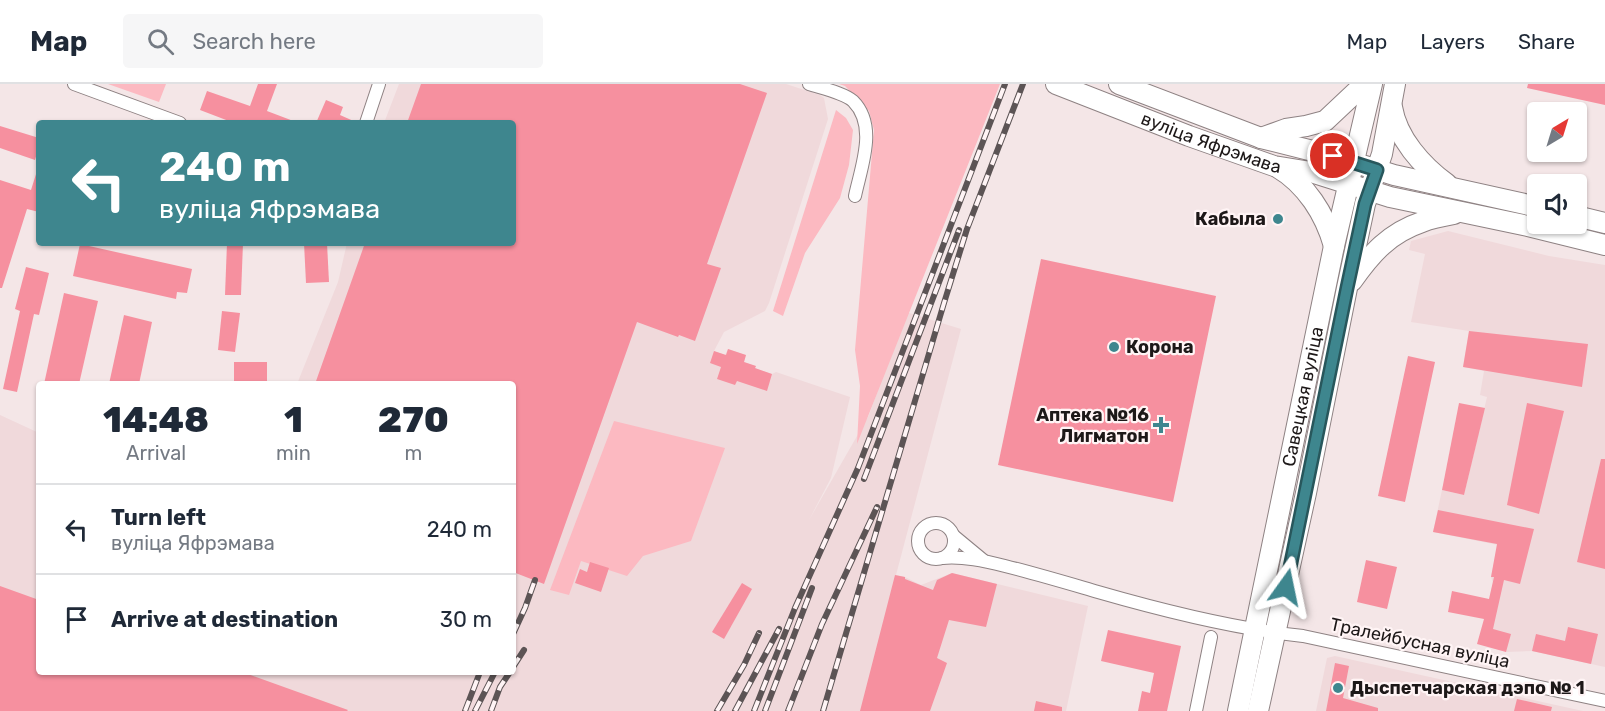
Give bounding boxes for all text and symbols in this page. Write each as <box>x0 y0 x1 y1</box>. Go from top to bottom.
search box <box>123 14 543 68</box>
text: Map <box>30 25 87 58</box>
icon: search <box>144 25 177 58</box>
text: Search here <box>192 28 316 55</box>
text: Map <box>1346 29 1387 54</box>
text: Layers <box>1420 29 1485 54</box>
text: Share <box>1518 29 1575 54</box>
north arrow <box>1527 102 1587 162</box>
map controls <box>1527 102 1587 234</box>
street label: вуліца Яфрэмава <box>1138 107 1282 178</box>
pin <box>1307 130 1358 181</box>
icon: arrive <box>1316 139 1349 172</box>
text: 240 m <box>159 142 291 192</box>
icon: left <box>60 144 138 222</box>
button: sound <box>1527 174 1587 234</box>
text: вуліца Яфрэмава <box>159 193 380 225</box>
place label: Кабыла <box>1195 208 1266 230</box>
marker: Кабыла <box>1271 212 1285 226</box>
street label: Савецкая вуліца <box>1278 325 1328 469</box>
place label: Корона <box>1126 336 1194 358</box>
marker: Корона <box>1107 340 1121 354</box>
text: 14:48 <box>103 398 209 441</box>
text: 1 <box>284 398 303 441</box>
text: 270 <box>378 398 449 441</box>
place label: Аптека №16 Лигматон <box>1036 404 1149 447</box>
marker: Аптека №16 Лигматон <box>1154 418 1168 432</box>
text: Arrival <box>126 441 186 465</box>
text: min <box>276 441 311 465</box>
text: m <box>405 441 422 465</box>
text: Turn left <box>111 504 206 531</box>
icon: left <box>60 513 93 546</box>
text: 240 m <box>427 516 492 543</box>
text: вуліца Яфрэмава <box>111 531 275 555</box>
position arrow <box>1254 555 1318 619</box>
icon: arrive <box>60 603 93 636</box>
text: Arrive at destination <box>111 606 338 633</box>
text: 30 m <box>440 606 492 633</box>
street label: Тралейбусная вуліца <box>1328 613 1512 673</box>
place label: Дыспетчарская дэпо № 1 <box>1350 677 1585 699</box>
marker: Дыспетчарская дэпо № 1 <box>1331 681 1345 695</box>

